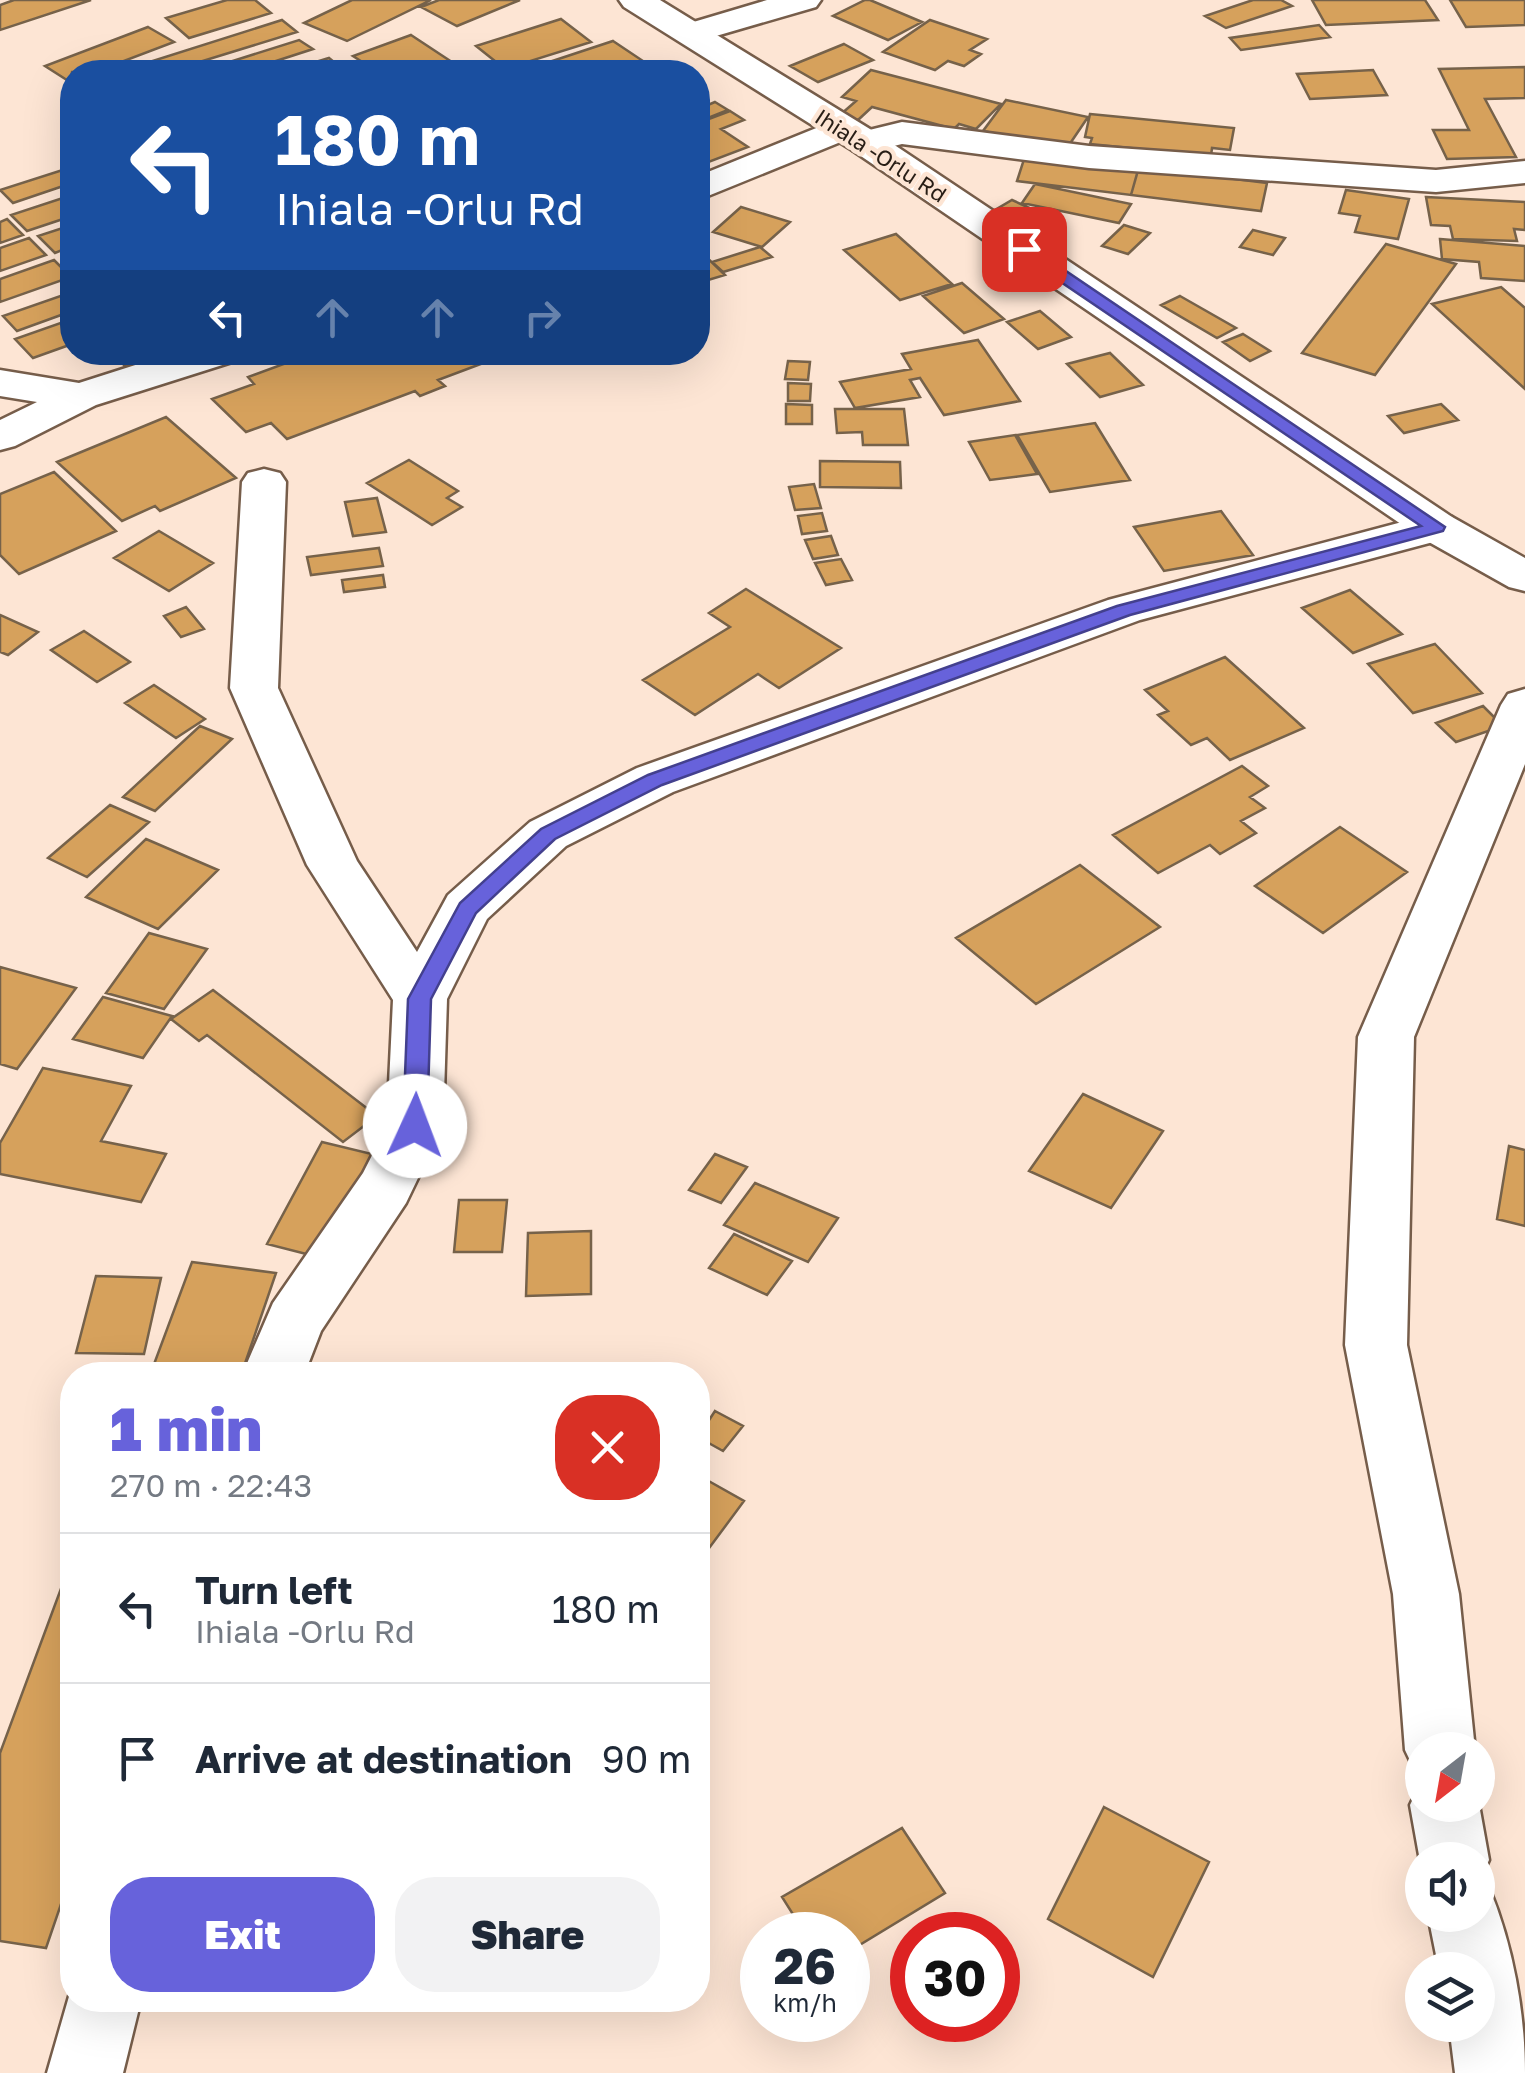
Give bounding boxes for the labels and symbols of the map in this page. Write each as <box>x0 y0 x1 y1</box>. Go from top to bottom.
street label: Ihiala -Orlu Rd <box>810 103 952 207</box>
pin <box>982 207 1067 292</box>
position arrow <box>363 1074 467 1178</box>
north arrow <box>1405 1732 1495 1822</box>
speed limit sign: 30 <box>890 1912 1020 2042</box>

